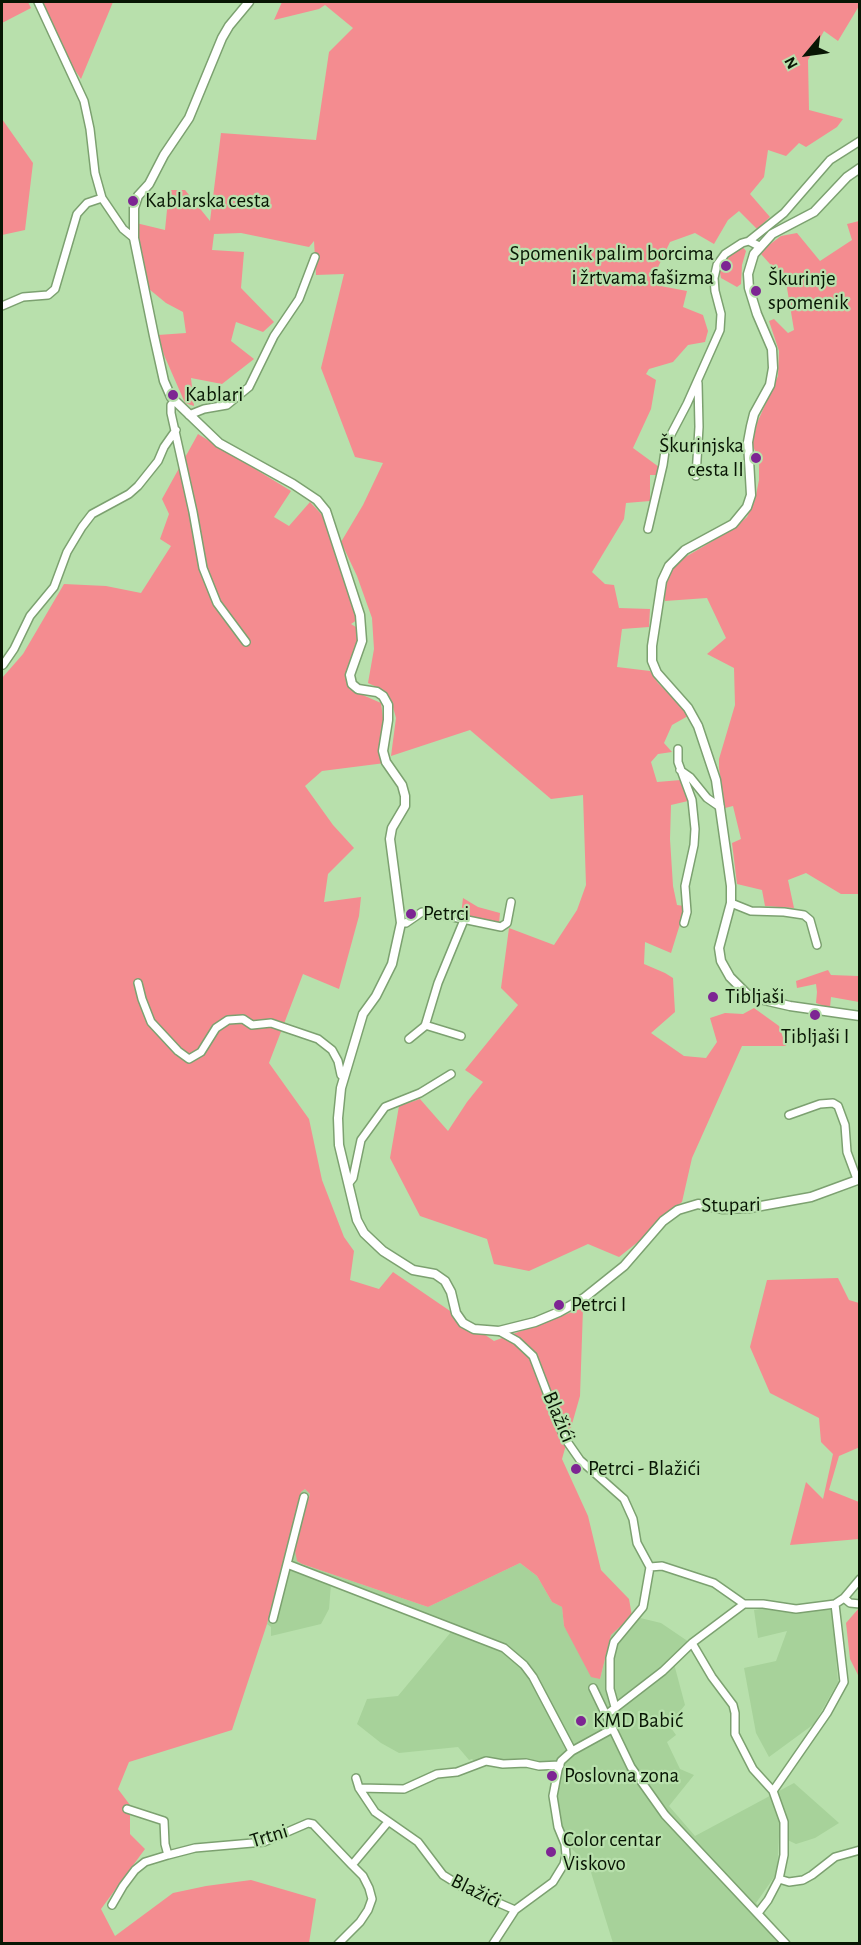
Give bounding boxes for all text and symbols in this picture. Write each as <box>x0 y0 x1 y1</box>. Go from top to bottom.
north arrow <box>777 24 837 84</box>
text: N <box>782 54 801 71</box>
place label: Kablarska cesta <box>145 188 270 214</box>
marker: Kablarska cesta <box>126 194 140 208</box>
place label: Spomenik palim borcima i žrtvama fašizma <box>510 241 714 291</box>
marker: Spomenik palim borcima i žrtvama fašizma <box>719 259 733 273</box>
place label: Škurinje spomenik <box>768 266 849 316</box>
marker: Škurinje spomenik <box>749 284 763 298</box>
place label: Kablari <box>185 382 243 408</box>
marker: Kablari <box>166 388 180 402</box>
place label: Škurinjska cesta II <box>659 433 744 483</box>
marker: Škurinjska cesta II <box>749 451 763 465</box>
place label: Petrci <box>423 901 469 927</box>
marker: Petrci <box>404 907 418 921</box>
place label: Tibljaši <box>725 984 784 1010</box>
marker: Tibljaši <box>706 990 720 1004</box>
marker: Tibljaši I <box>808 1008 822 1022</box>
place label: Tibljaši I <box>781 1024 849 1050</box>
street label: Stupari <box>701 1192 761 1218</box>
place label: Petrci I <box>571 1292 626 1318</box>
marker: Petrci I <box>552 1298 566 1312</box>
street label: Blažići <box>537 1388 581 1446</box>
place label: Petrci - Blažići <box>588 1456 701 1482</box>
marker: Petrci - Blažići <box>569 1462 583 1476</box>
place label: KMD Babić <box>593 1708 683 1734</box>
marker: KMD Babić <box>574 1714 588 1728</box>
place label: Poslovna zona <box>564 1763 679 1789</box>
marker: Poslovna zona <box>545 1769 559 1783</box>
street label: Trtni <box>247 1818 291 1854</box>
place label: Color centar Viskovo <box>563 1827 661 1877</box>
marker: Color centar Viskovo <box>544 1845 558 1859</box>
street label: Blažići <box>447 1868 505 1914</box>

